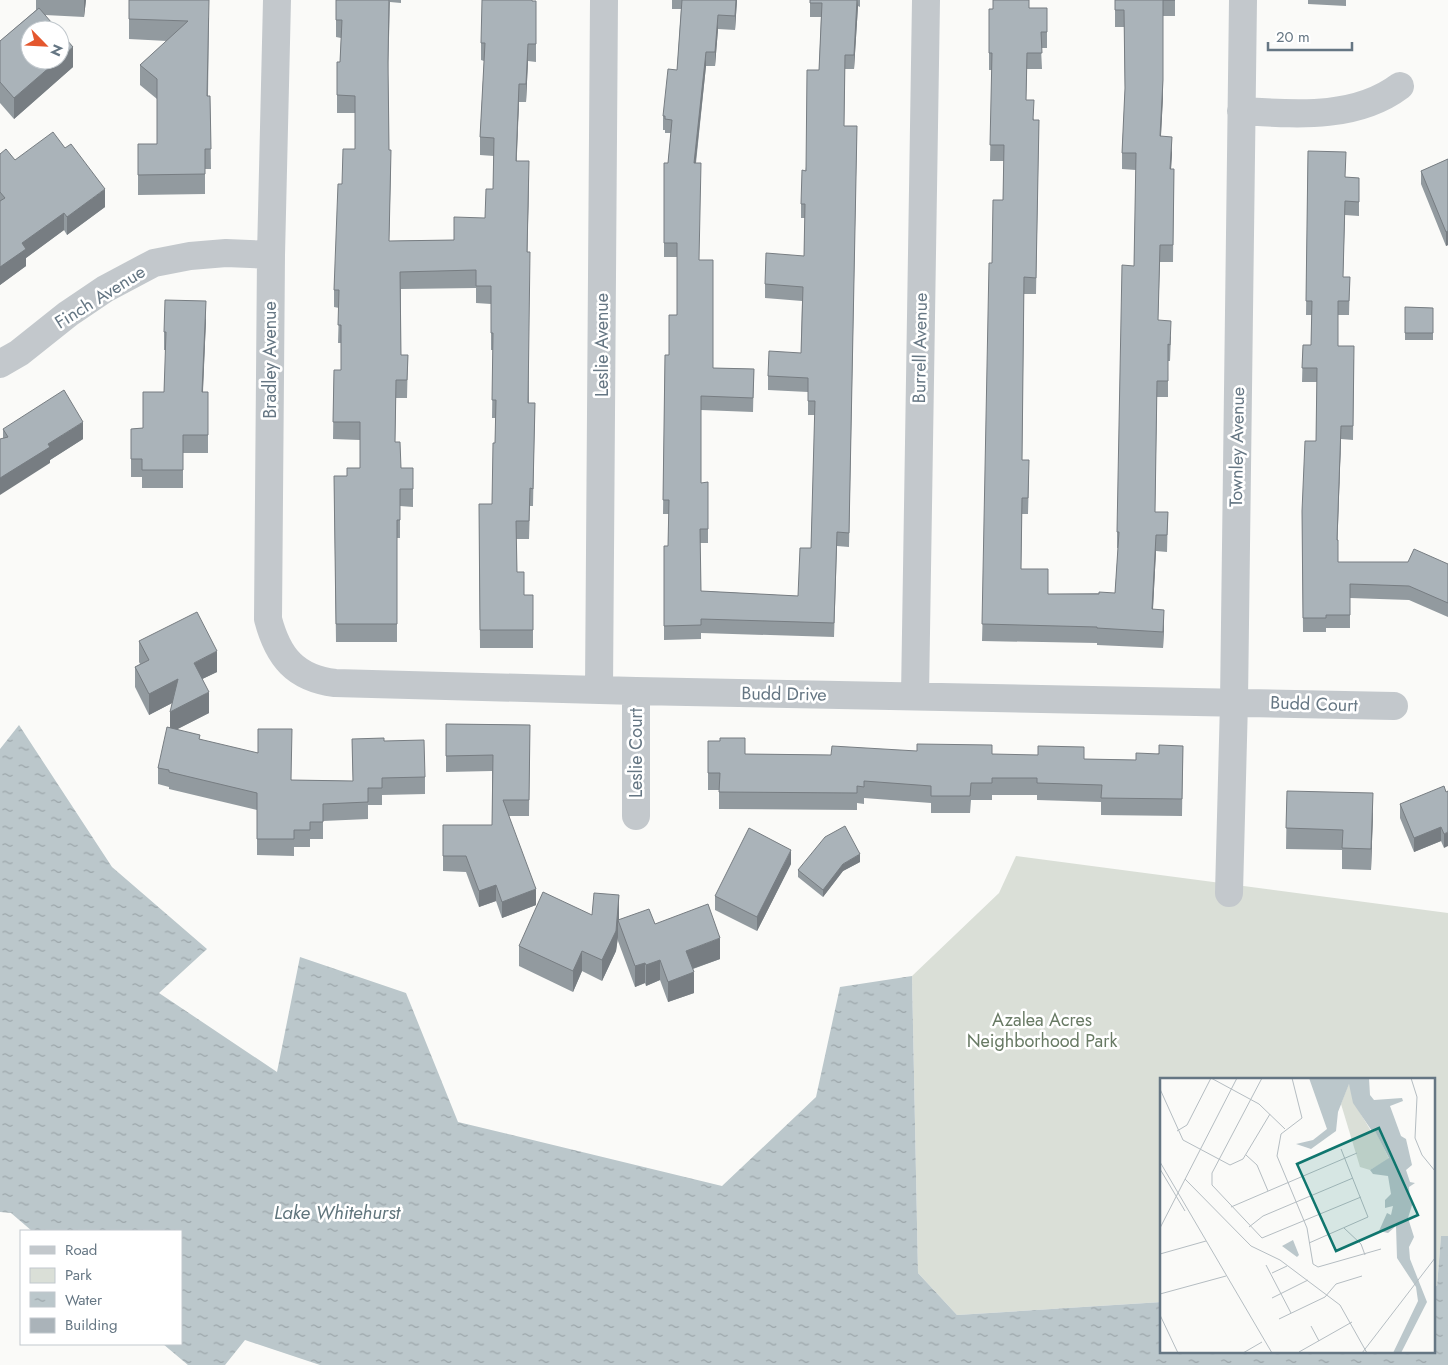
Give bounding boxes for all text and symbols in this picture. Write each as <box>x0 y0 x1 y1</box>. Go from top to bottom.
north arrow <box>20 20 70 70</box>
scale bar <box>1268 20 1352 52</box>
text: 20 m <box>1276 26 1310 48</box>
text: N <box>45 41 68 59</box>
street label: Finch Avenue <box>50 259 150 335</box>
street label: Burrell Avenue <box>906 292 934 404</box>
street label: Leslie Avenue <box>589 293 615 397</box>
street label: Bradley Avenue <box>257 301 283 419</box>
street label: Townley Avenue <box>1223 387 1251 507</box>
street label: Budd Drive <box>741 680 827 708</box>
street label: Budd Court <box>1270 689 1359 719</box>
street label: Leslie Court <box>623 707 649 798</box>
park label: Azalea Acres Neighborhood Park <box>967 1007 1117 1054</box>
inset map <box>1160 1078 1436 1352</box>
water label: Lake Whitehurst <box>274 1199 402 1226</box>
legend <box>20 1230 182 1345</box>
text: Road <box>65 1239 97 1261</box>
text: Park <box>65 1264 92 1286</box>
text: Water <box>65 1289 103 1311</box>
text: Building <box>65 1314 117 1336</box>

